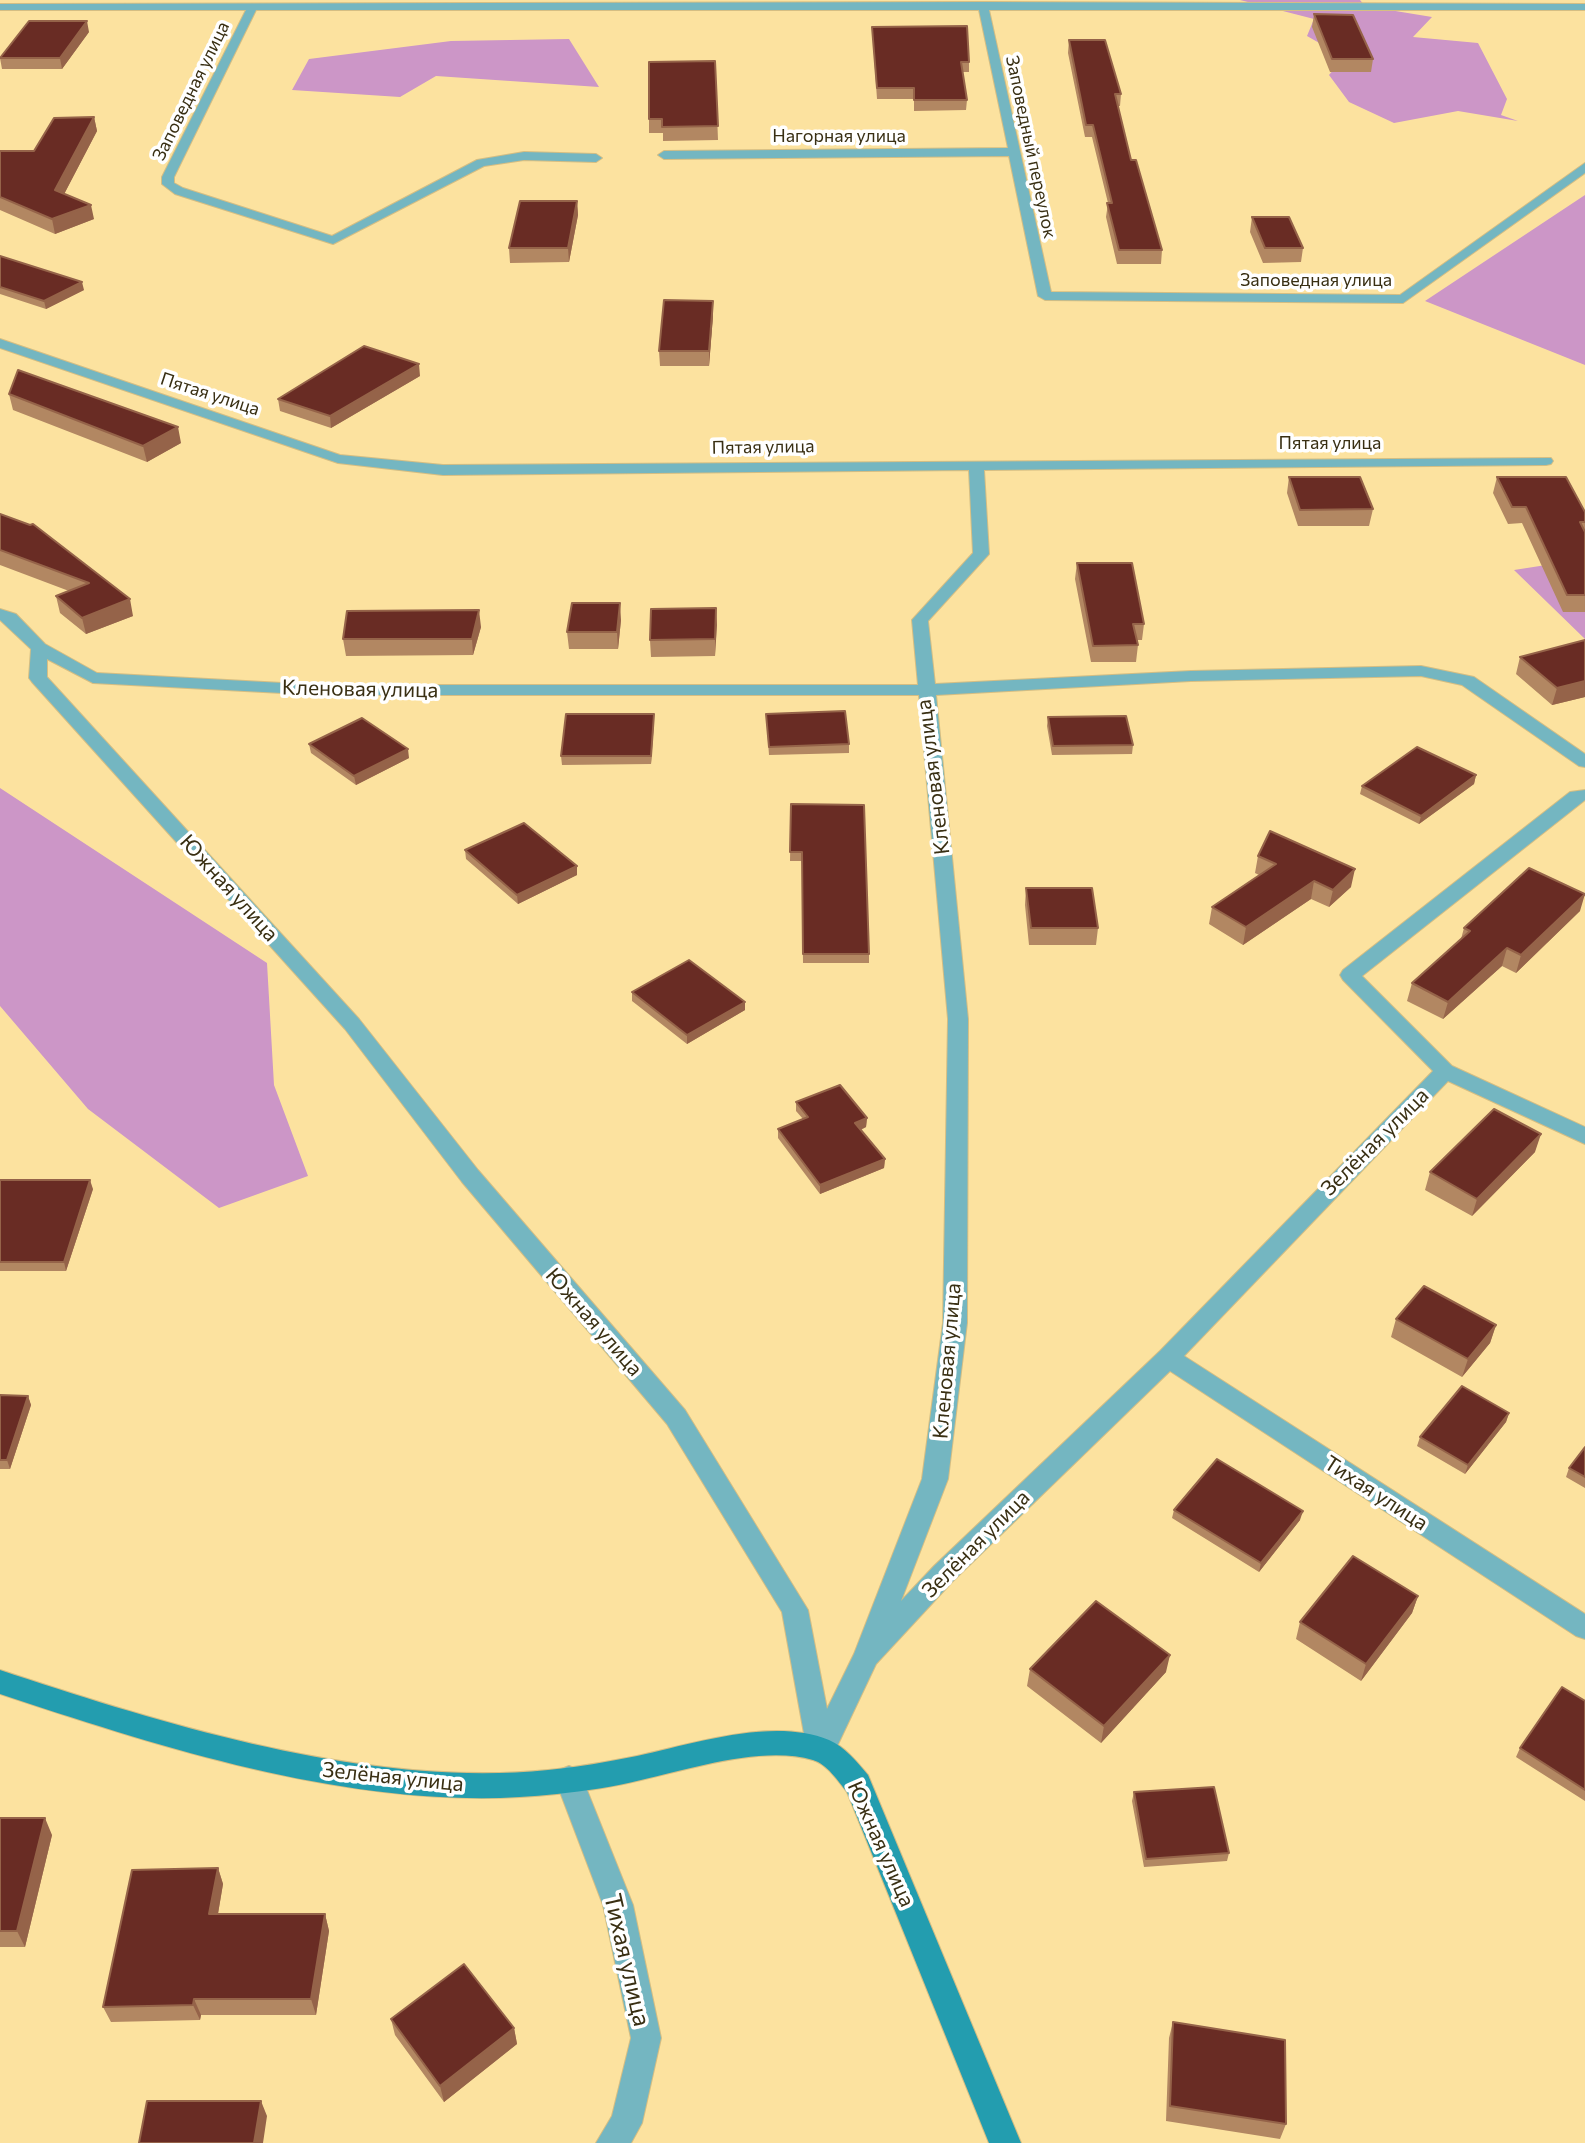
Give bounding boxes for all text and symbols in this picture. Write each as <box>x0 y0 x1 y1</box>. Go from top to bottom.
street label: Заповедная улица <box>148 18 234 164</box>
street label: Заповедный переулок <box>1001 54 1061 240</box>
street label: Нагорная улица <box>772 125 906 147</box>
street label: Заповедная улица <box>1240 269 1392 291</box>
street label: Пятая улица <box>158 368 262 420</box>
street label: Пятая улица <box>1279 432 1381 454</box>
street label: Пятая улица <box>711 435 815 459</box>
street label: Кленовая улица <box>282 675 438 703</box>
street label: Кленовая улица <box>911 698 955 856</box>
street label: Южная улица <box>175 829 283 947</box>
street label: Зелёная улица <box>1316 1083 1434 1201</box>
street label: Южная улица <box>540 1263 648 1381</box>
street label: Кленовая улица <box>928 1282 966 1440</box>
street label: Тихая улица <box>1320 1450 1432 1536</box>
street label: Зелёная улица <box>917 1485 1035 1603</box>
street label: Зелёная улица <box>321 1757 465 1797</box>
street label: Южная улица <box>842 1777 920 1911</box>
street label: Тихая улица <box>598 1891 656 2029</box>

